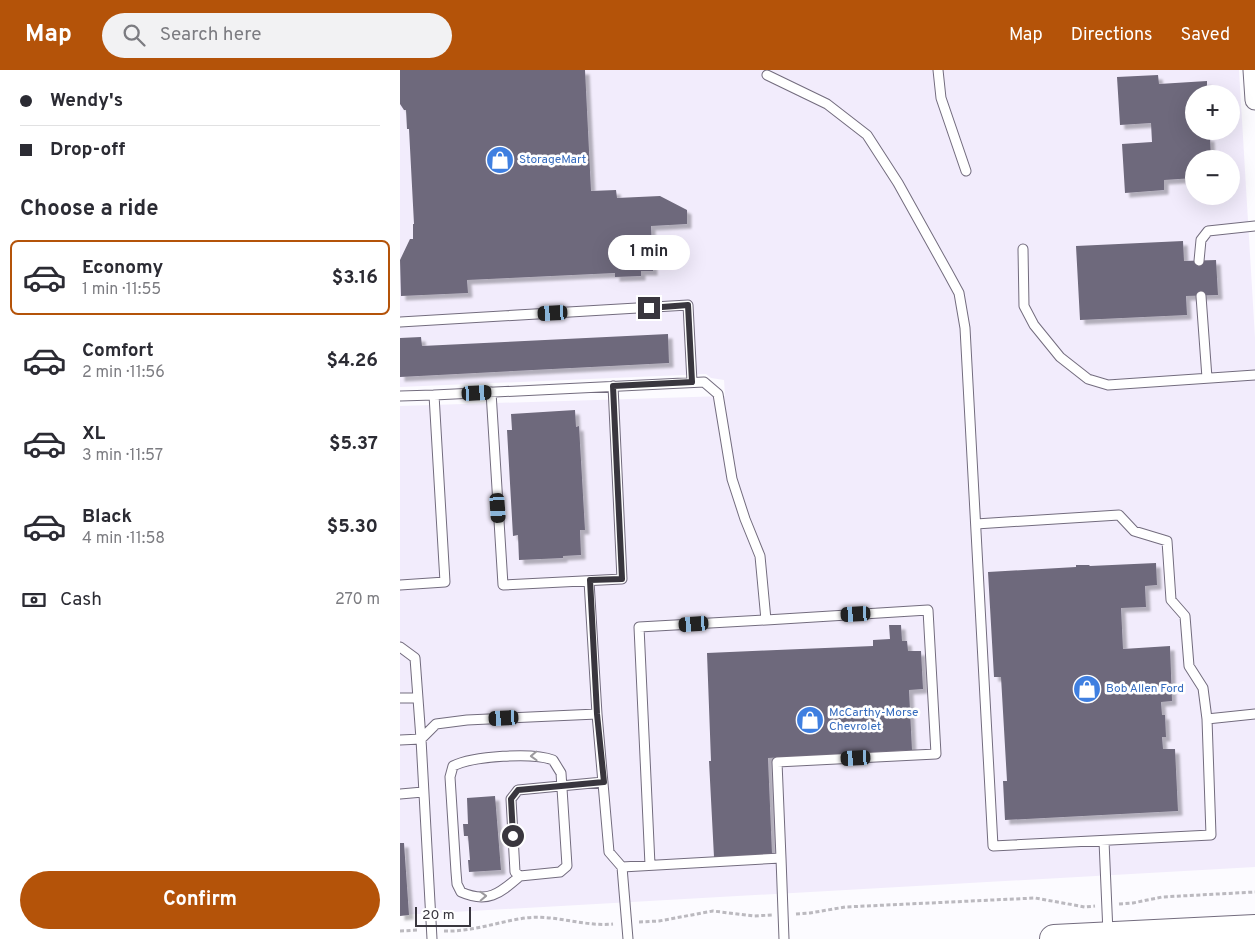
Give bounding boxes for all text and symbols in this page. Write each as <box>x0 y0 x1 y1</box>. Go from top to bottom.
search box <box>102 13 452 58</box>
text: Map <box>25 20 72 50</box>
icon: search <box>120 21 148 49</box>
text: Search here <box>160 23 261 47</box>
text: Map <box>1009 24 1043 47</box>
text: Directions <box>1071 24 1153 47</box>
text: Saved <box>1181 24 1230 47</box>
map controls <box>1185 85 1240 205</box>
button: + <box>1185 85 1240 140</box>
text: Wendy's <box>50 89 123 113</box>
text: Drop-off <box>50 138 125 162</box>
shop icon: StorageMart <box>485 145 515 175</box>
button: − <box>1185 150 1240 205</box>
place label: StorageMart <box>519 152 586 168</box>
text: Choose a ride <box>20 196 158 223</box>
callout: 1 min <box>608 236 690 270</box>
text: 1 min <box>630 242 668 262</box>
icon: car <box>22 255 67 300</box>
text: Economy <box>82 256 163 280</box>
text: $3.16 <box>332 266 378 290</box>
text: 1 min · 11:55 <box>82 280 161 300</box>
route end <box>638 297 660 319</box>
car <box>537 305 568 321</box>
icon: car <box>22 338 67 383</box>
text: Comfort <box>82 339 154 363</box>
text: $4.26 <box>326 349 378 373</box>
text: 2 min · 11:56 <box>82 363 165 383</box>
car <box>461 385 492 401</box>
icon: car <box>22 421 67 466</box>
text: XL <box>82 422 105 446</box>
text: $5.37 <box>329 432 378 456</box>
text: 3 min · 11:57 <box>82 446 163 466</box>
car <box>489 493 506 523</box>
icon: car <box>22 504 67 549</box>
text: Black <box>82 505 132 529</box>
text: $5.30 <box>327 515 378 539</box>
text: 4 min · 11:58 <box>82 529 165 549</box>
icon: cash <box>20 586 48 614</box>
text: Cash <box>60 588 102 612</box>
text: 270 m <box>335 590 380 610</box>
car <box>840 606 871 622</box>
car <box>678 615 709 633</box>
shop icon: Bob Allen Ford <box>1072 674 1102 704</box>
place label: Bob Allen Ford <box>1106 681 1184 697</box>
shop icon: McCarthy-Morse Chevrolet <box>795 705 825 735</box>
place label: McCarthy-Morse Chevrolet <box>829 705 918 735</box>
car <box>488 710 519 726</box>
car <box>840 750 871 766</box>
one-way arrow <box>529 751 537 762</box>
route start <box>502 825 524 847</box>
button: Confirm <box>20 871 380 929</box>
one-way arrow <box>480 891 487 901</box>
scale bar <box>415 904 471 927</box>
text: 20 m <box>422 907 455 924</box>

